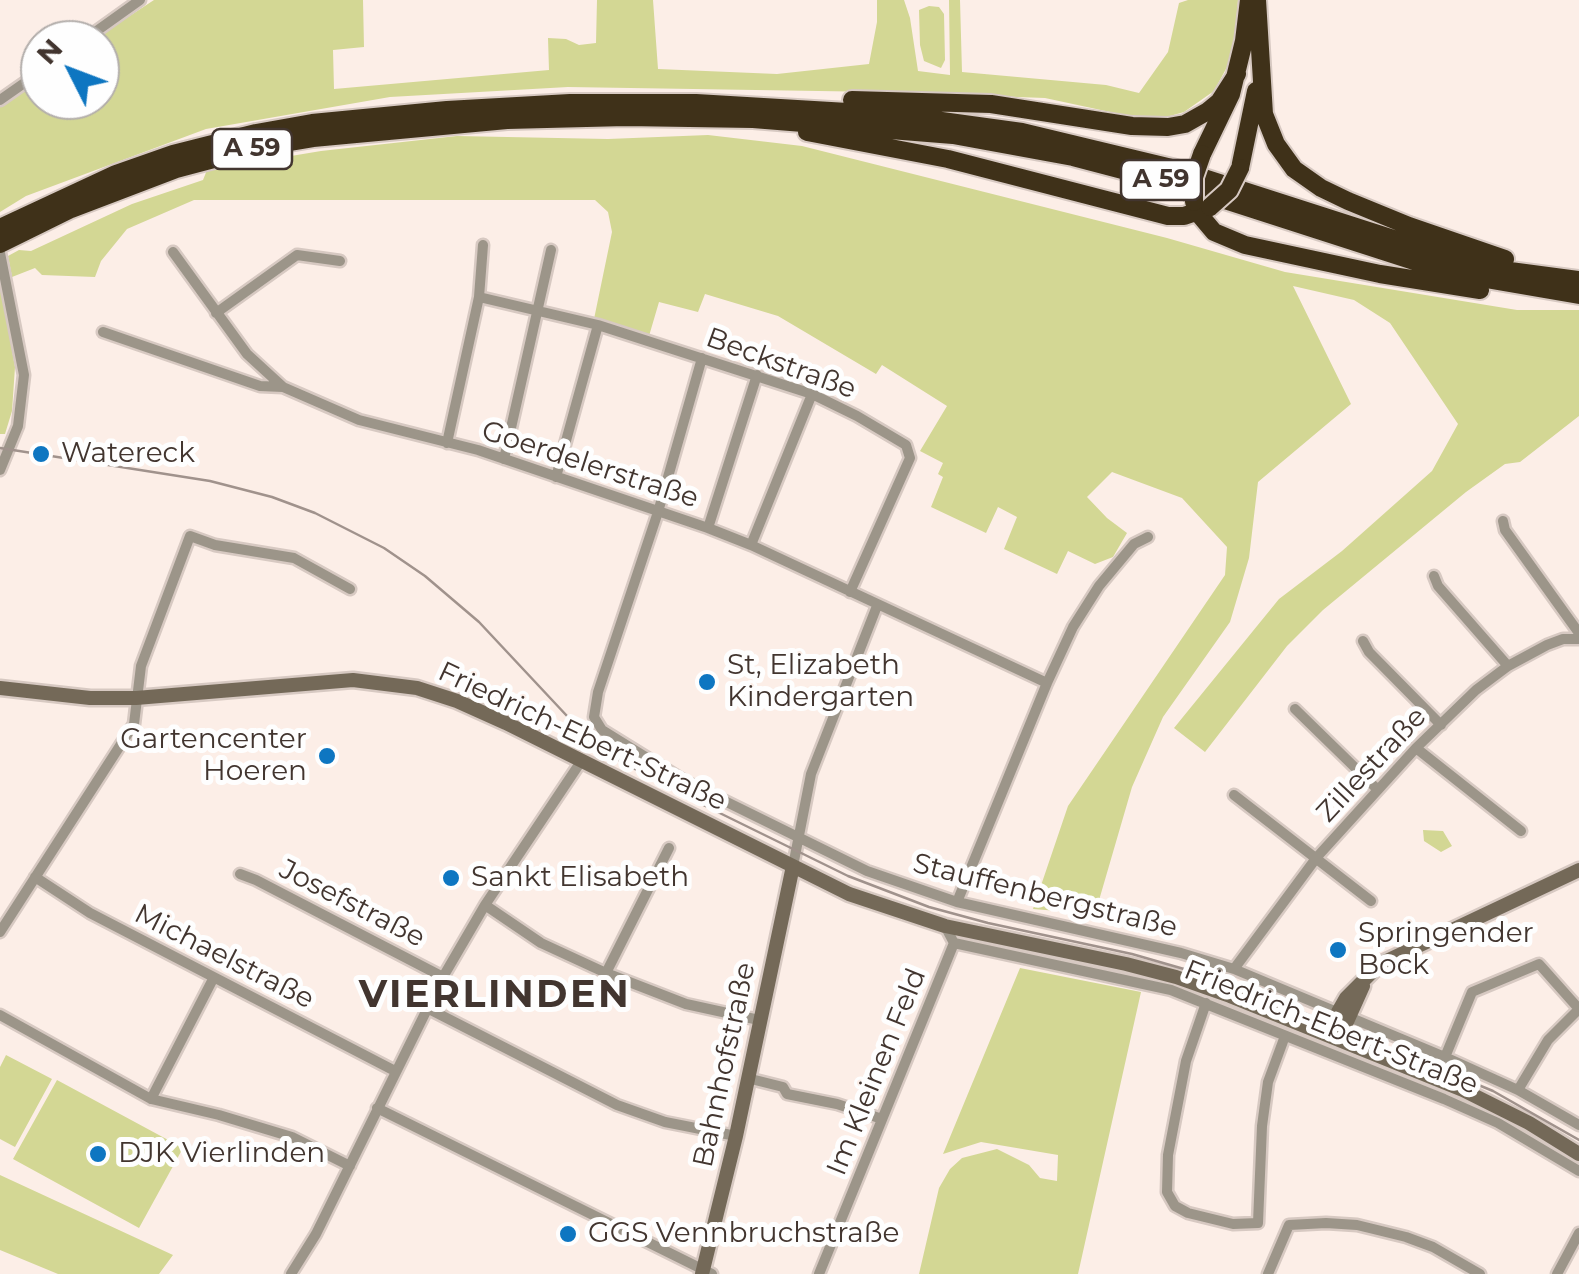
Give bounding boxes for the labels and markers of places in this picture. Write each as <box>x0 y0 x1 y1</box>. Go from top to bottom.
place label: Watereck <box>61 437 195 471</box>
marker: Watereck <box>30 443 52 465</box>
place label: St, Elizabeth Kindergarten <box>727 649 914 715</box>
marker: St, Elizabeth Kindergarten <box>696 671 718 693</box>
place label: Gartencenter Hoeren <box>120 723 307 789</box>
marker: Gartencenter Hoeren <box>316 745 338 767</box>
place label: Sankt Elisabeth <box>471 861 689 895</box>
marker: Sankt Elisabeth <box>440 867 462 889</box>
place label: Springender Bock <box>1358 917 1534 983</box>
marker: Springender Bock <box>1327 939 1349 961</box>
place label: DJK Vierlinden <box>118 1137 325 1171</box>
marker: DJK Vierlinden <box>87 1143 109 1165</box>
place label: GGS Vennbruchstraße <box>588 1217 899 1251</box>
marker: GGS Vennbruchstraße <box>557 1223 579 1245</box>

